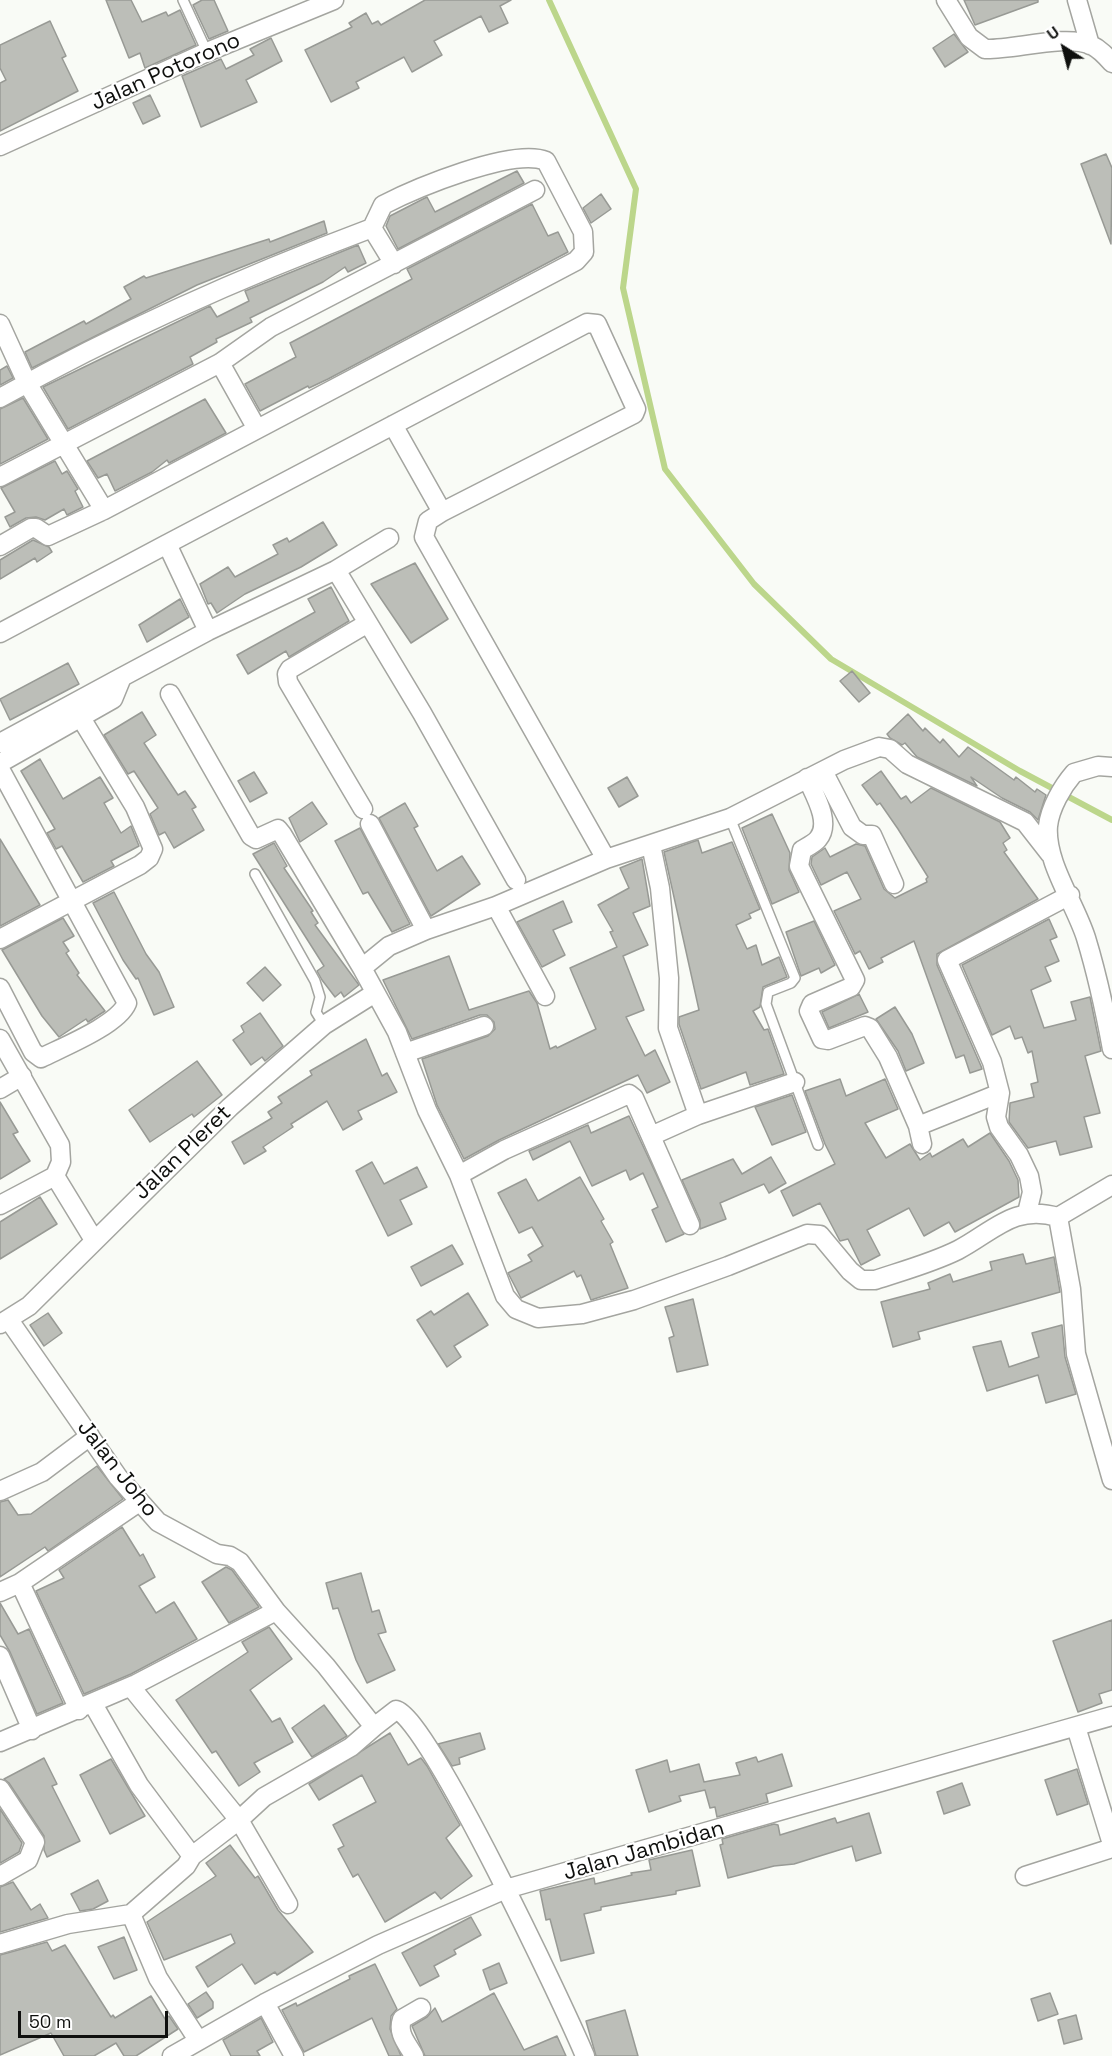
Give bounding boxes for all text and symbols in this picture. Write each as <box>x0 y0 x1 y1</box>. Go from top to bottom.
north arrow <box>1034 18 1094 78</box>
text: U <box>1043 21 1064 45</box>
street label: Jalan Potorono <box>87 27 245 117</box>
street label: Jalan Pleret <box>129 1100 237 1206</box>
street label: Jalan Joho <box>71 1415 163 1523</box>
street label: Jalan Jambidan <box>560 1815 728 1887</box>
scale bar <box>21 1999 171 2037</box>
text: 50 m <box>29 2010 71 2033</box>

